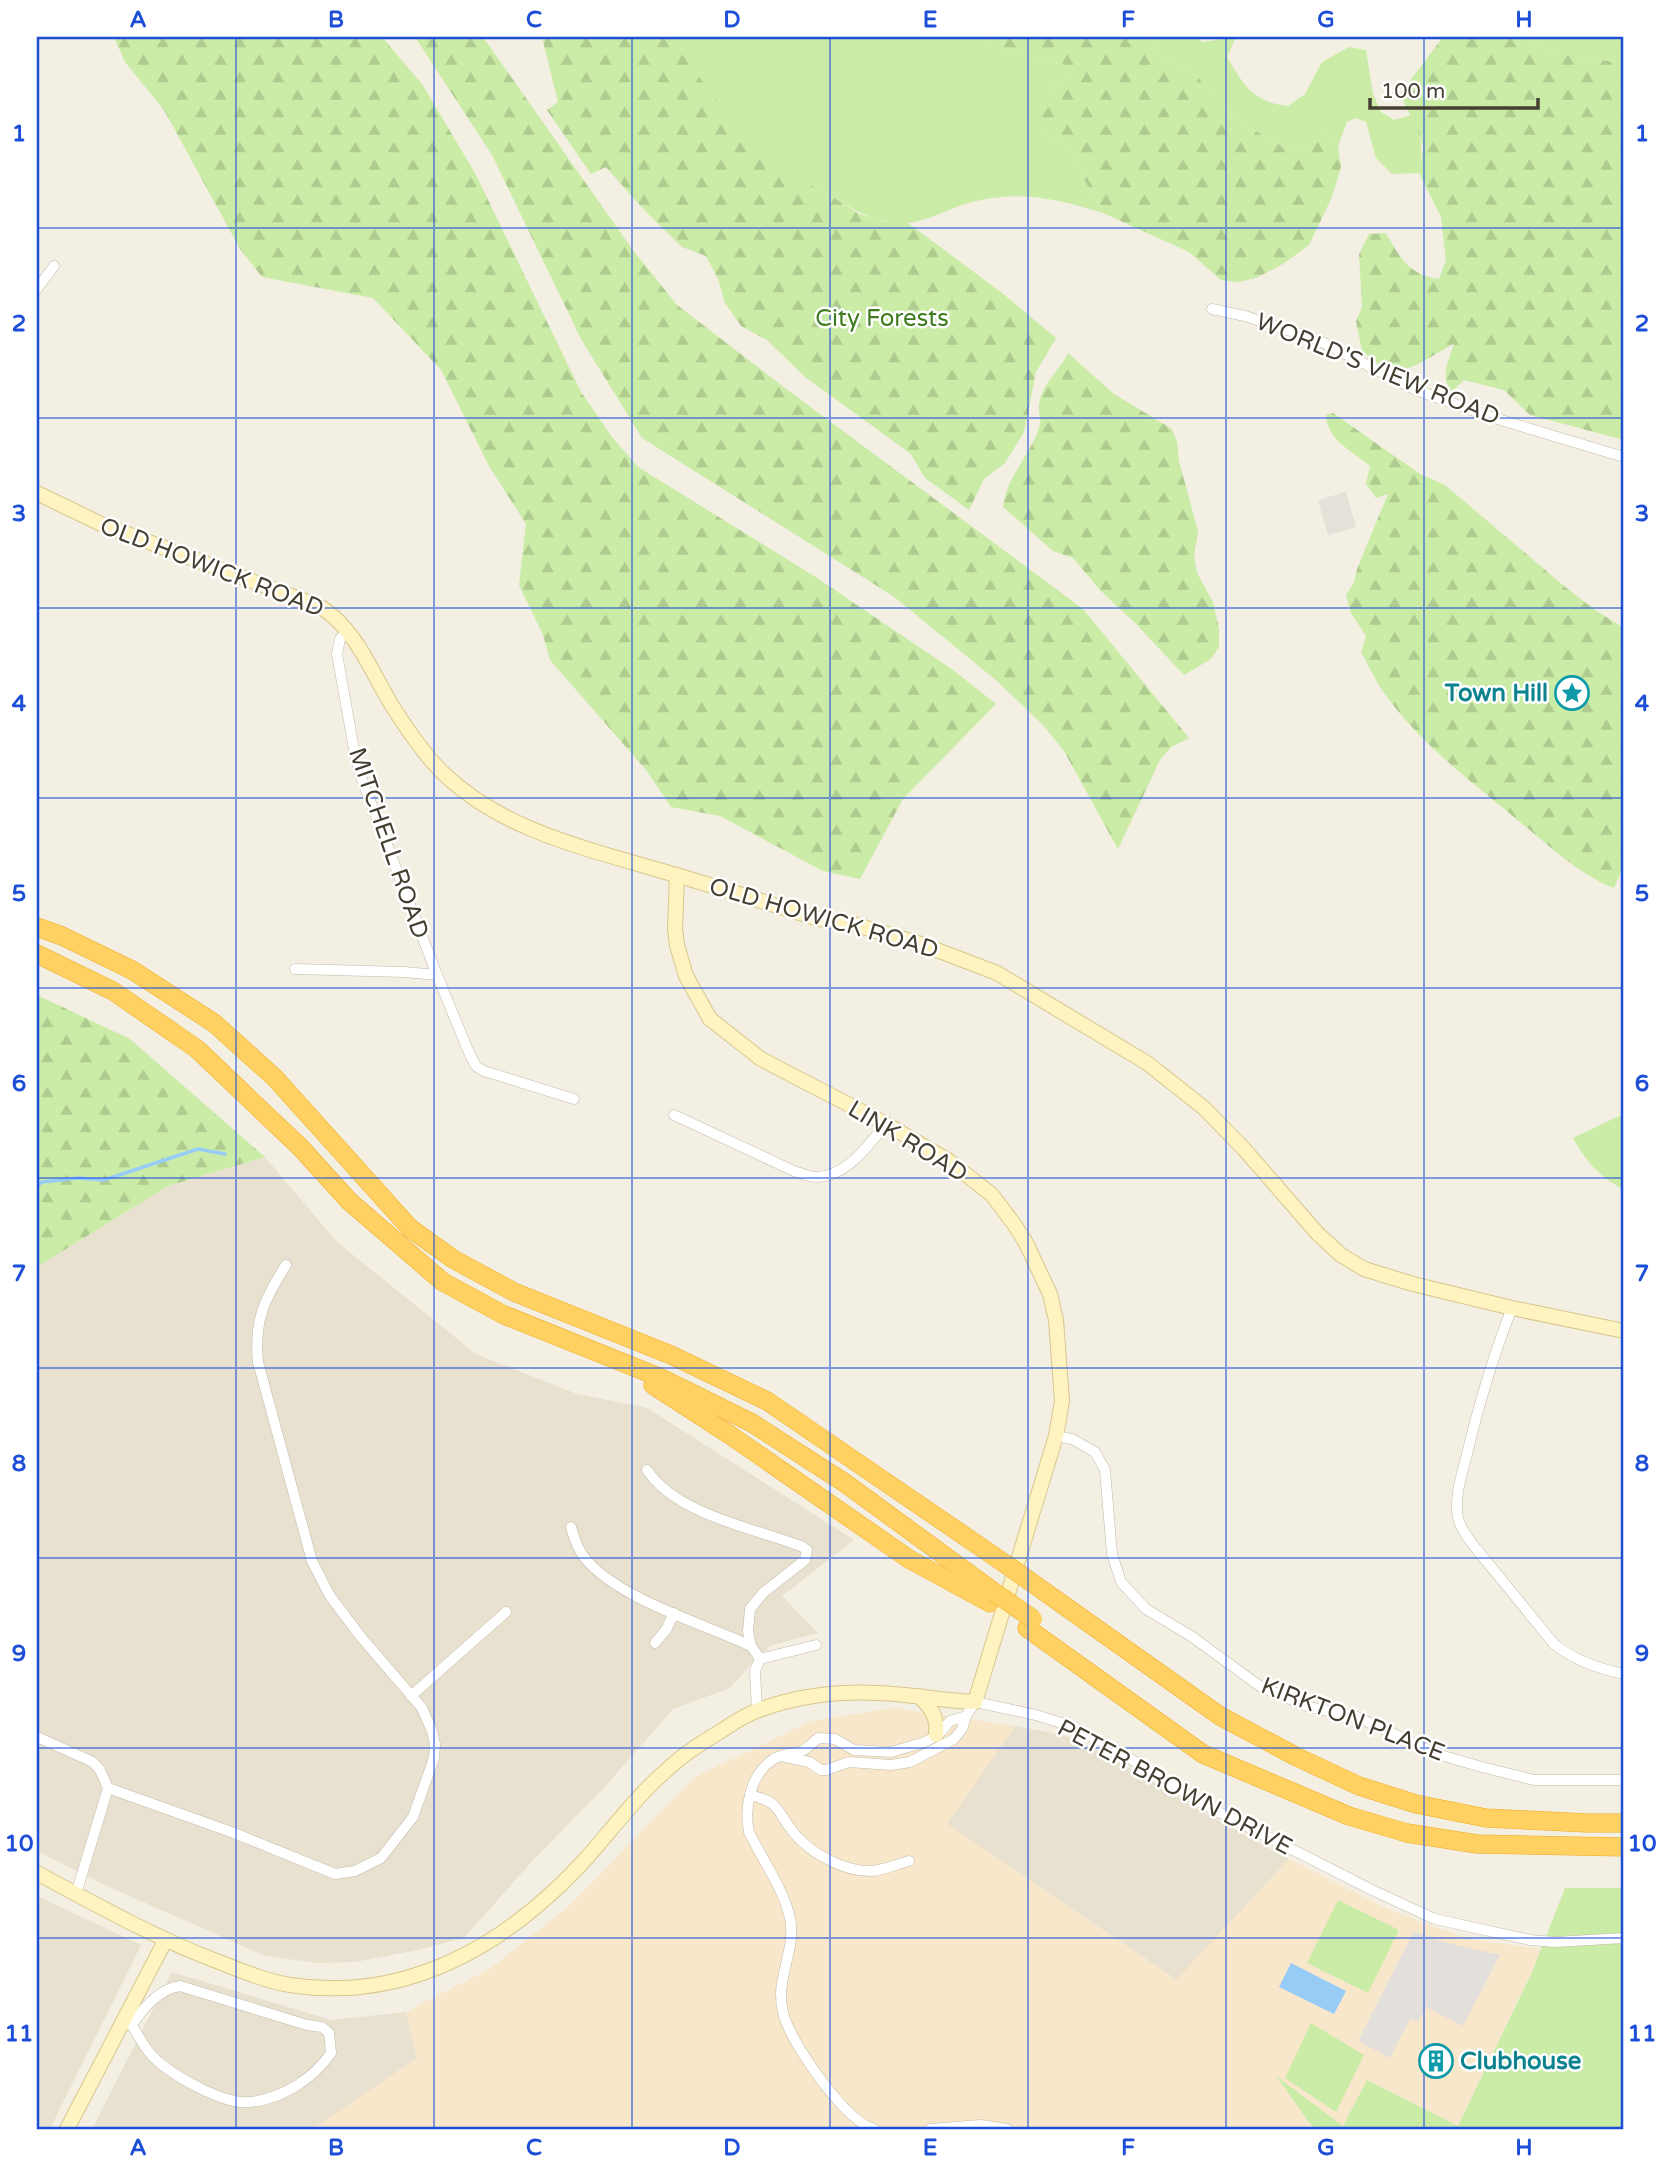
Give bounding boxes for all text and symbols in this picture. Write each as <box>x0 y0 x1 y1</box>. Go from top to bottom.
text: A <box>129 6 147 34</box>
text: B <box>328 6 344 34</box>
text: C <box>526 6 542 34</box>
text: D <box>723 6 741 34</box>
text: E <box>923 6 937 34</box>
text: F <box>1121 6 1135 34</box>
text: G <box>1317 6 1335 34</box>
text: H <box>1515 6 1533 34</box>
scale bar <box>1370 66 1538 110</box>
text: 100 m <box>1381 79 1445 104</box>
text: 1 <box>12 120 26 148</box>
text: 1 <box>1635 120 1649 148</box>
park label: City Forests <box>815 304 949 333</box>
street label: WORLD'S VIEW ROAD <box>1252 307 1504 432</box>
text: 2 <box>12 310 26 338</box>
text: 2 <box>1635 310 1649 338</box>
text: 3 <box>12 500 26 528</box>
text: 3 <box>1635 500 1649 528</box>
street label: OLD HOWICK ROAD <box>96 511 328 624</box>
place icon: Town Hill <box>1553 674 1591 712</box>
place label: Town Hill <box>1444 679 1548 708</box>
text: 4 <box>12 690 27 718</box>
text: 4 <box>1635 690 1650 718</box>
street label: MITCHELL ROAD <box>342 744 435 943</box>
street label: OLD HOWICK ROAD <box>706 872 942 965</box>
text: 5 <box>12 880 26 908</box>
text: 5 <box>1635 880 1649 908</box>
text: 6 <box>12 1070 26 1098</box>
text: 6 <box>1635 1070 1649 1098</box>
street label: LINK ROAD <box>843 1094 973 1188</box>
text: 7 <box>12 1260 26 1288</box>
text: 7 <box>1635 1260 1649 1288</box>
text: 8 <box>12 1450 26 1478</box>
text: 8 <box>1635 1450 1649 1478</box>
text: 9 <box>12 1640 26 1668</box>
text: 9 <box>1635 1640 1649 1668</box>
street label: KIRKTON PLACE <box>1257 1671 1449 1768</box>
street label: PETER BROWN DRIVE <box>1052 1713 1297 1862</box>
text: 10 <box>5 1830 33 1858</box>
text: 10 <box>1628 1830 1656 1858</box>
text: 11 <box>5 2020 33 2048</box>
text: 11 <box>1628 2020 1656 2048</box>
building icon: Clubhouse <box>1417 2042 1455 2080</box>
place label: Clubhouse <box>1460 2047 1582 2076</box>
text: A <box>129 2134 147 2162</box>
text: B <box>328 2134 344 2162</box>
text: C <box>526 2134 542 2162</box>
text: D <box>723 2134 741 2162</box>
text: E <box>923 2134 937 2162</box>
text: F <box>1121 2134 1135 2162</box>
text: G <box>1317 2134 1335 2162</box>
text: H <box>1515 2134 1533 2162</box>

